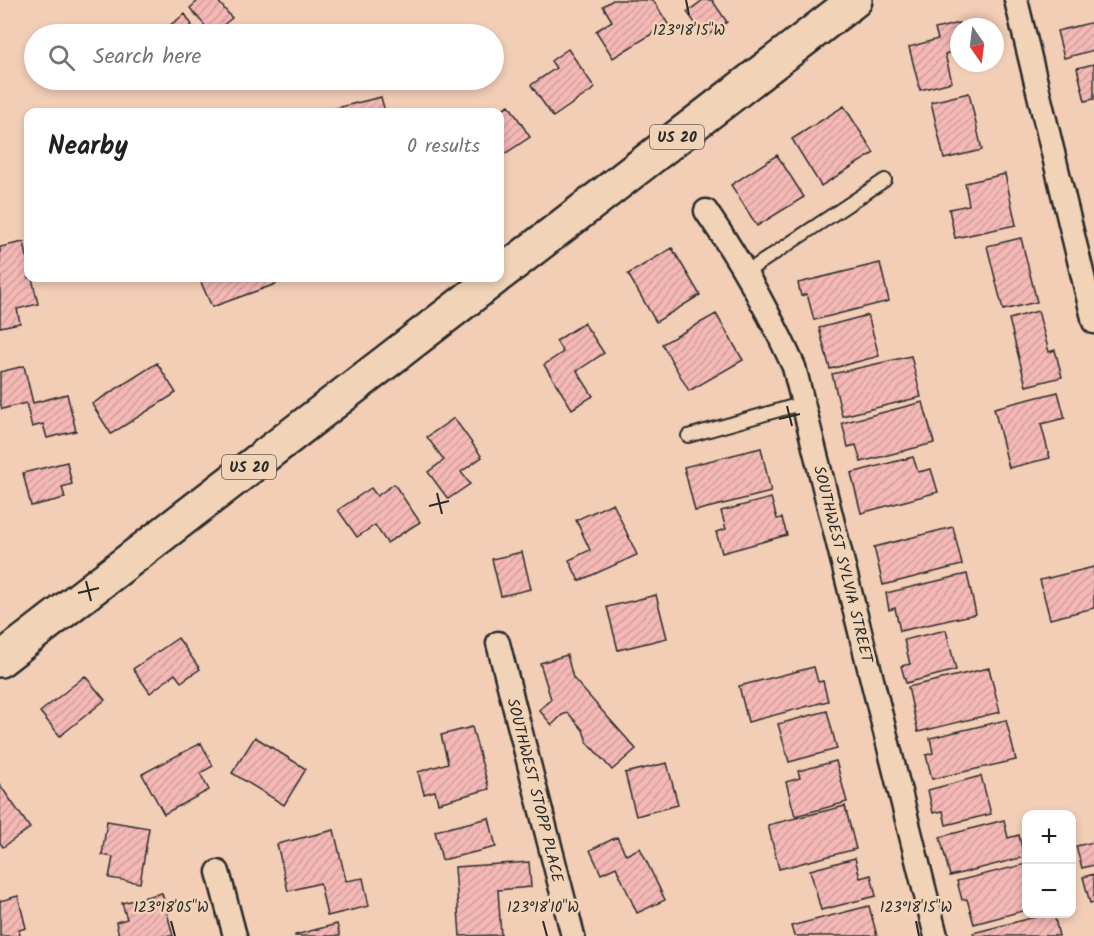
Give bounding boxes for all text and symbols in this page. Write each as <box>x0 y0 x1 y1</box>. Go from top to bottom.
north arrow <box>950 18 1004 72</box>
text: 123°18'15"W <box>653 19 725 43</box>
search box <box>24 24 504 90</box>
text: Search here <box>93 40 201 75</box>
icon: search <box>45 41 78 74</box>
road number: US 20 <box>650 125 704 149</box>
text: Nearby <box>48 126 128 168</box>
text: 0 results <box>407 131 480 163</box>
road number: US 20 <box>222 455 276 479</box>
street label: SOUTHWEST SYLVIA STREET <box>806 463 879 667</box>
street label: SOUTHWEST STOPP PLACE <box>500 696 570 886</box>
map controls <box>1022 810 1076 918</box>
button: + <box>1022 810 1076 864</box>
button: − <box>1022 864 1076 918</box>
text: 123°18'05"W <box>133 896 209 920</box>
text: 123°18'10"W <box>507 896 579 920</box>
text: 123°18'15"W <box>880 896 952 920</box>

